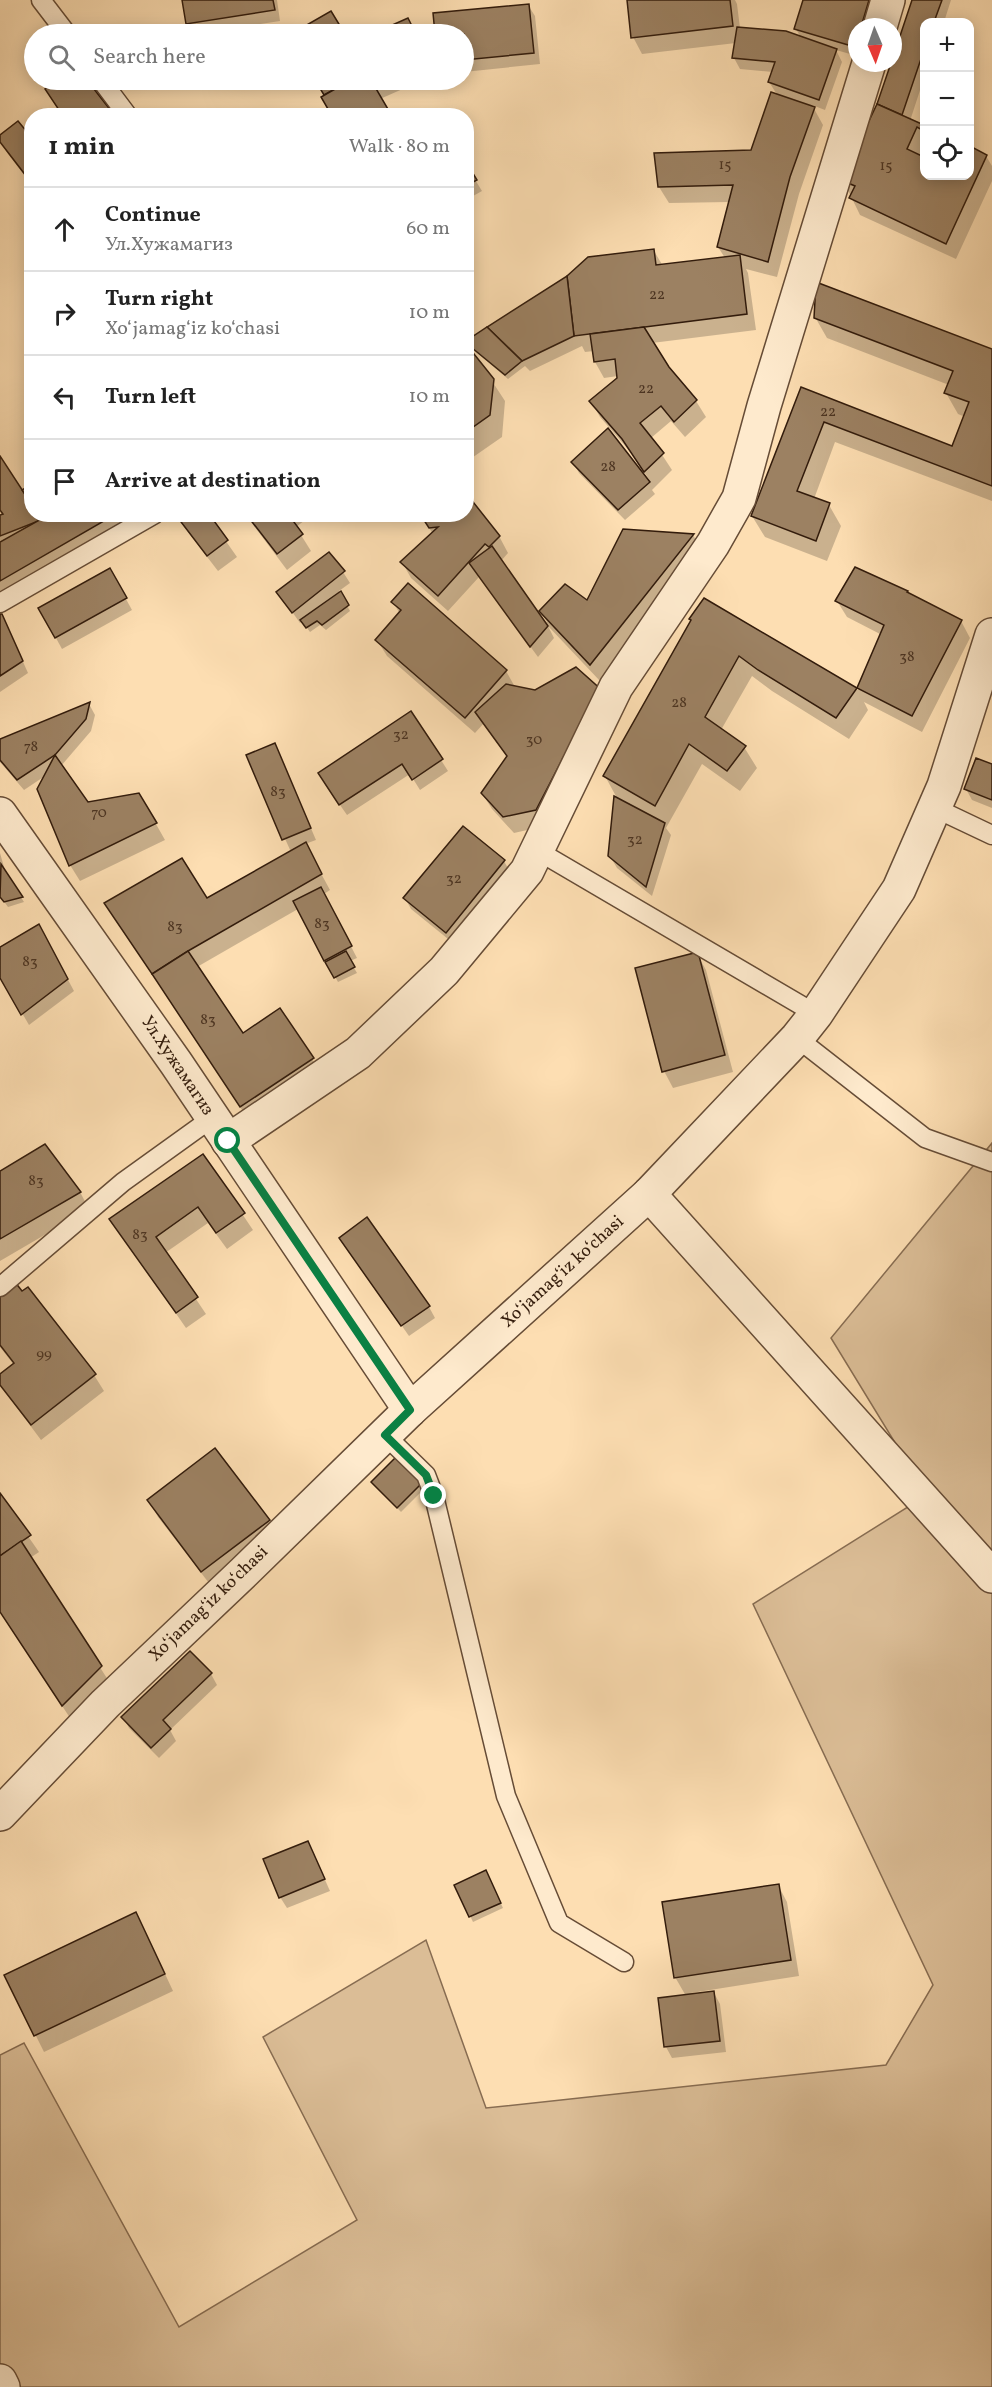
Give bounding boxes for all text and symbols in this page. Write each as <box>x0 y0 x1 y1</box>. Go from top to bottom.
north arrow <box>848 18 902 72</box>
map controls <box>920 18 974 180</box>
button: + <box>920 18 974 72</box>
search box <box>24 24 474 90</box>
icon: search <box>45 41 78 74</box>
text: Search here <box>93 42 206 73</box>
button: − <box>920 72 974 126</box>
button: locate <box>920 126 974 180</box>
text: 1 min <box>48 129 115 165</box>
text: Walk · 80 m <box>349 133 450 161</box>
house number: 15 <box>718 155 732 176</box>
house number: 15 <box>879 156 893 177</box>
text: Continue <box>105 200 201 231</box>
icon: ahead <box>48 213 81 246</box>
text: 60 m <box>406 215 450 243</box>
text: Ул.Хужамагиз <box>105 231 233 259</box>
text: Turn right <box>105 284 213 315</box>
house number: 22 <box>649 285 665 306</box>
icon: right <box>48 297 81 330</box>
text: 10 m <box>409 299 450 327</box>
text: Xoʻjamagʻiz koʻchasi <box>105 315 280 343</box>
house number: 22 <box>638 379 654 400</box>
icon: left <box>48 381 81 414</box>
text: Turn left <box>105 382 196 413</box>
text: 10 m <box>409 383 450 411</box>
house number: 22 <box>820 402 836 423</box>
house number: 28 <box>600 457 616 478</box>
icon: arrive <box>48 465 81 498</box>
text: Arrive at destination <box>105 466 321 497</box>
house number: 38 <box>899 647 915 668</box>
house number: 28 <box>671 693 687 714</box>
house number: 32 <box>393 725 409 746</box>
house number: 30 <box>526 730 542 751</box>
house number: 78 <box>24 737 38 758</box>
house number: 83 <box>270 782 286 803</box>
house number: 70 <box>91 803 107 824</box>
house number: 32 <box>627 830 643 851</box>
house number: 32 <box>446 869 462 890</box>
house number: 83 <box>314 914 330 935</box>
house number: 83 <box>167 917 183 938</box>
house number: 83 <box>22 952 38 973</box>
house number: 83 <box>200 1010 216 1031</box>
street label: Ул.Хужамагиз <box>134 1011 220 1121</box>
route start <box>214 1127 240 1153</box>
house number: 83 <box>28 1171 44 1192</box>
street label: Xoʻjamagʻiz koʻchasi <box>496 1210 630 1334</box>
house number: 83 <box>132 1225 148 1246</box>
house number: 99 <box>36 1344 52 1365</box>
route end <box>420 1482 446 1508</box>
street label: Xoʻjamagʻiz koʻchasi <box>144 1540 274 1668</box>

